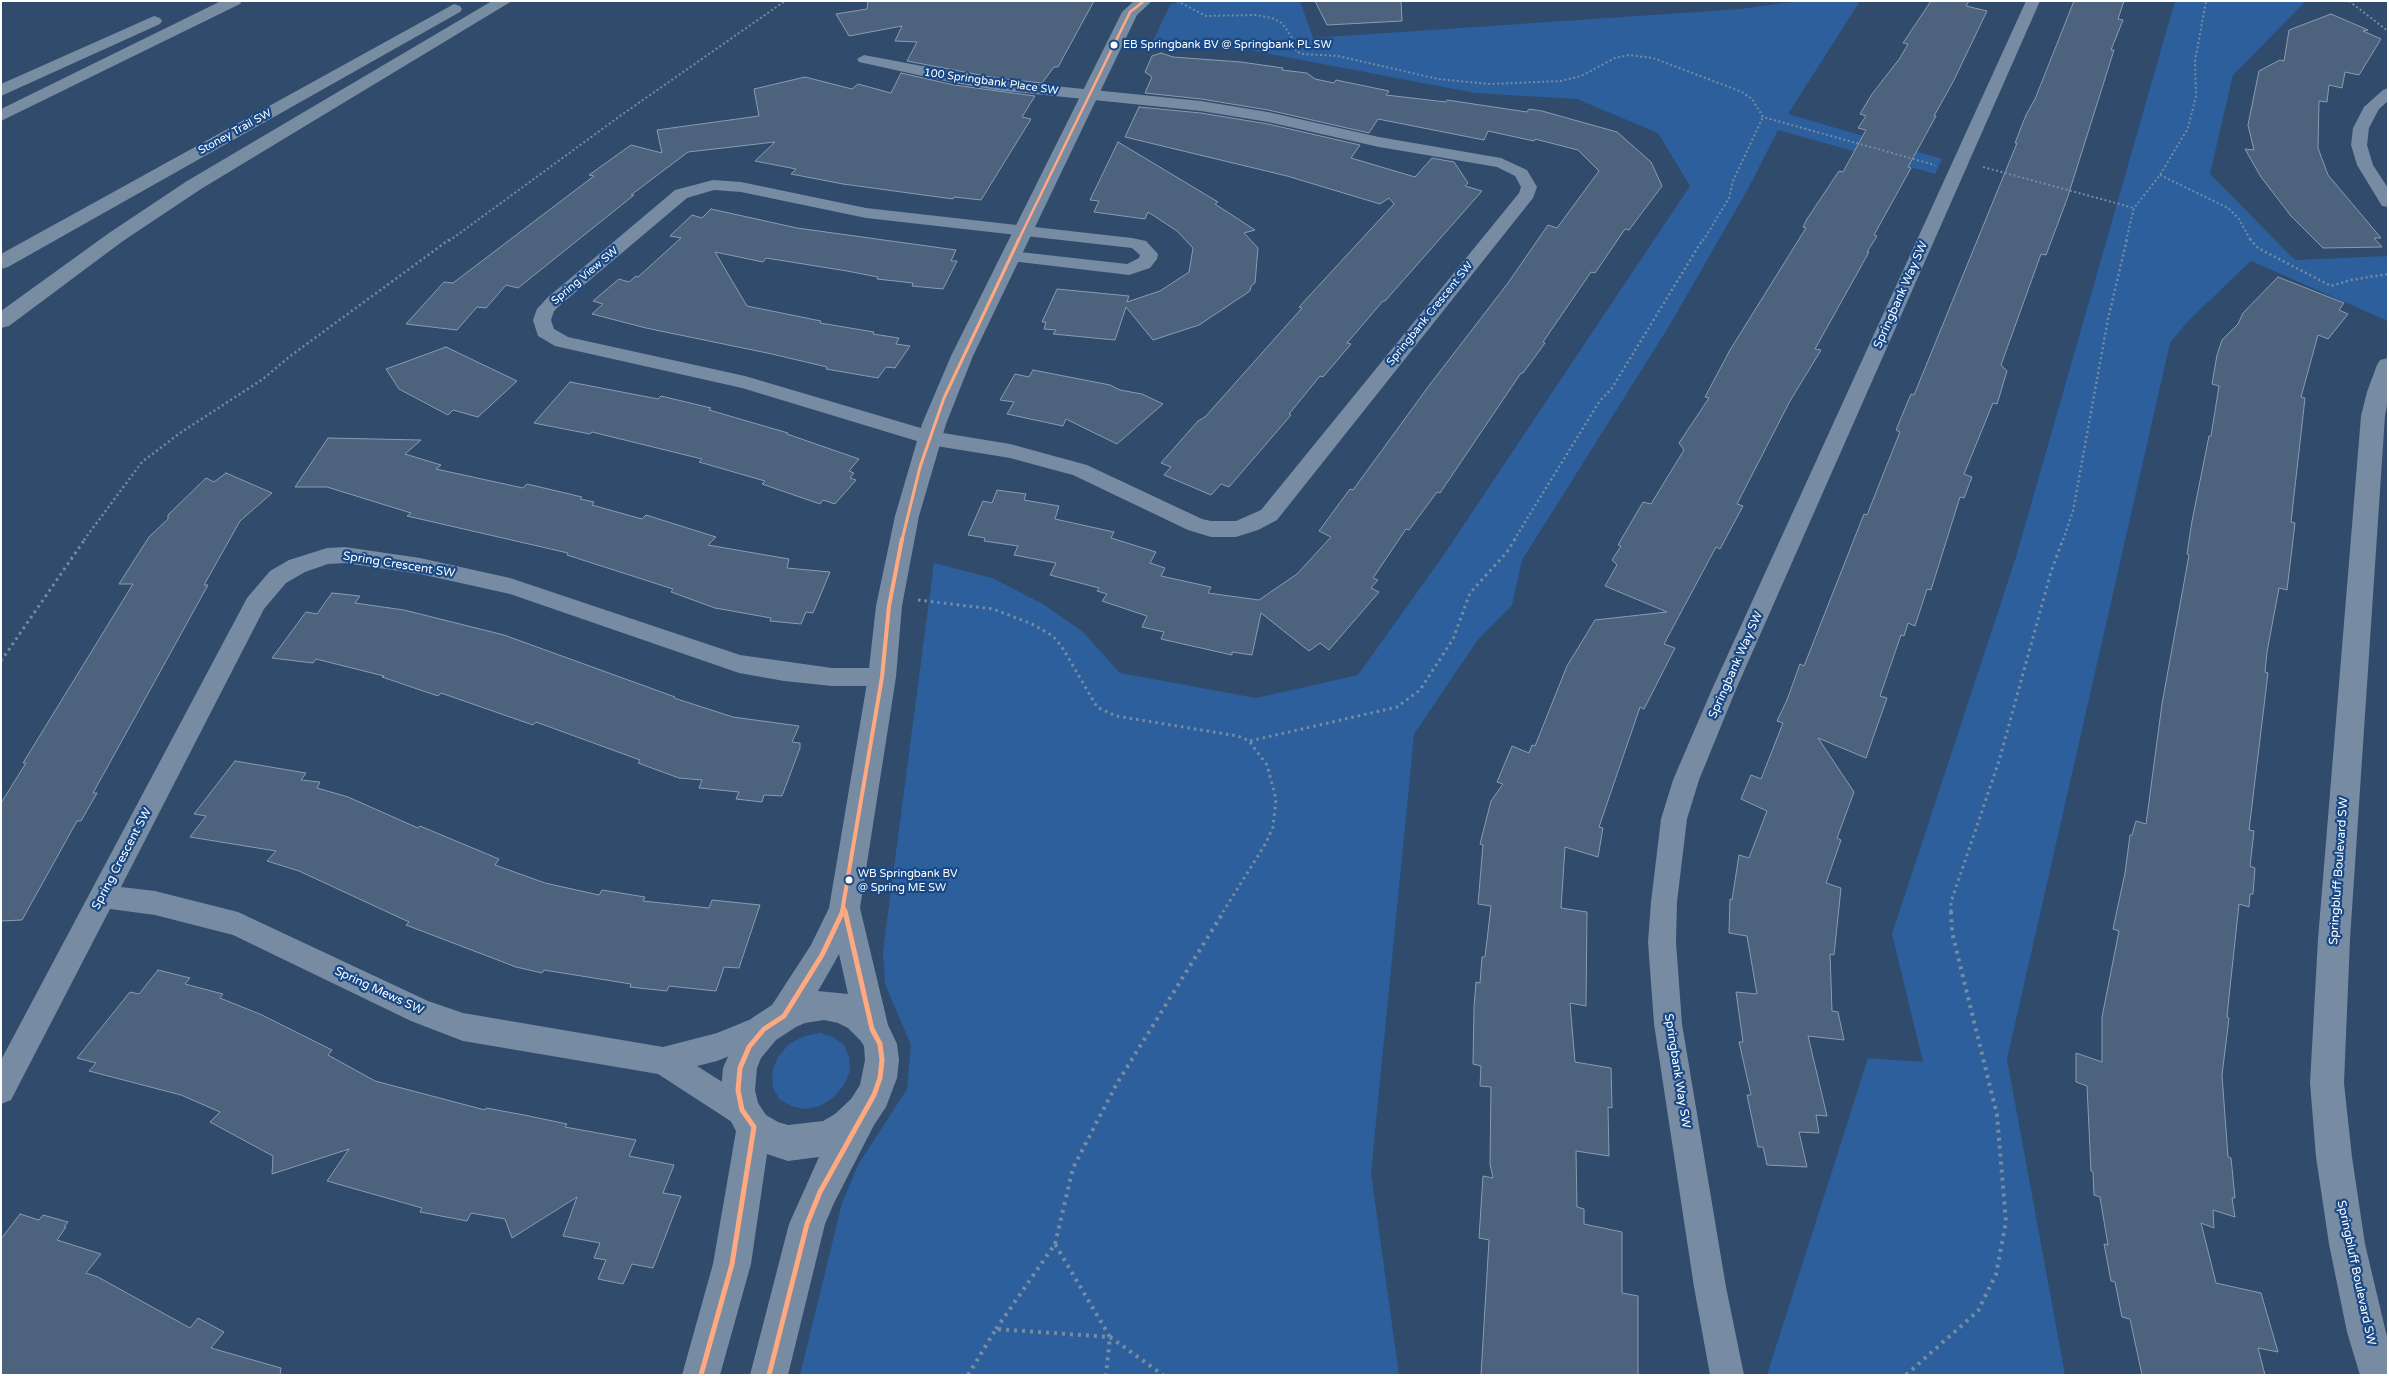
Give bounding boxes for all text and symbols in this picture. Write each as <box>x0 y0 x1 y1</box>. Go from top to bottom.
place label: EB Springbank BV @ Springbank PL SW <box>1123 38 1332 52</box>
marker: EB Springbank BV @ Springbank PL SW <box>1109 40 1119 50</box>
street label: 100 Springbank Place SW <box>923 66 1059 98</box>
street label: Stoney Trail SW <box>196 106 274 158</box>
street label: Springbank Way SW <box>1871 239 1931 351</box>
street label: Spring View SW <box>549 244 621 308</box>
street label: Springbank Crescent SW <box>1384 259 1476 369</box>
street label: Spring Crescent SW <box>342 549 456 581</box>
street label: Springbank Way SW <box>1706 609 1766 721</box>
street label: Springbluff Boulevard SW <box>2327 797 2351 945</box>
street label: Spring Crescent SW <box>89 806 155 912</box>
place label: WB Springbank BV @ Spring ME SW <box>858 867 958 893</box>
marker: WB Springbank BV @ Spring ME SW <box>844 875 854 885</box>
street label: Spring Mews SW <box>332 964 426 1018</box>
street label: Springbank Way SW <box>1661 1013 1693 1129</box>
street label: Springbluff Boulevard SW <box>2334 1199 2378 1347</box>

